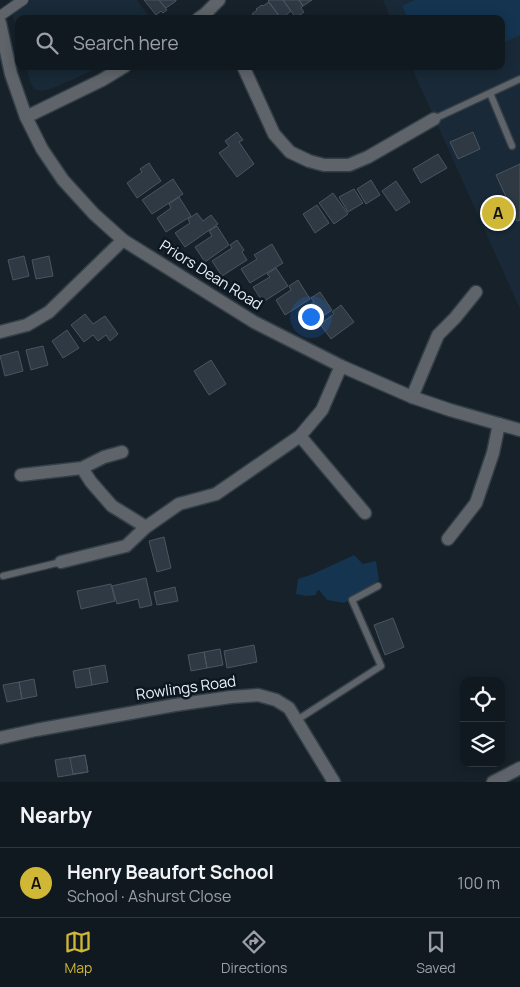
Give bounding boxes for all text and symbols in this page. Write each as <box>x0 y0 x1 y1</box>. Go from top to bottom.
search box <box>15 15 505 70</box>
icon: search <box>33 29 61 57</box>
text: Search here <box>73 30 179 56</box>
pin: A <box>482 194 514 232</box>
street label: Priors Dean Road <box>156 235 267 315</box>
your location <box>298 304 324 330</box>
street label: Rowlings Road <box>135 670 237 705</box>
map controls <box>460 677 505 767</box>
button: locate <box>460 677 505 722</box>
button: layers <box>460 722 505 767</box>
text: Nearby <box>20 801 92 829</box>
text: Henry Beaufort School <box>67 859 274 885</box>
text: A <box>31 872 41 894</box>
text: 100 m <box>457 872 500 894</box>
text: School · Ashurst Close <box>67 885 231 907</box>
tab: Map <box>64 928 92 977</box>
tab: Directions <box>221 928 287 977</box>
tab: Saved <box>416 928 456 977</box>

